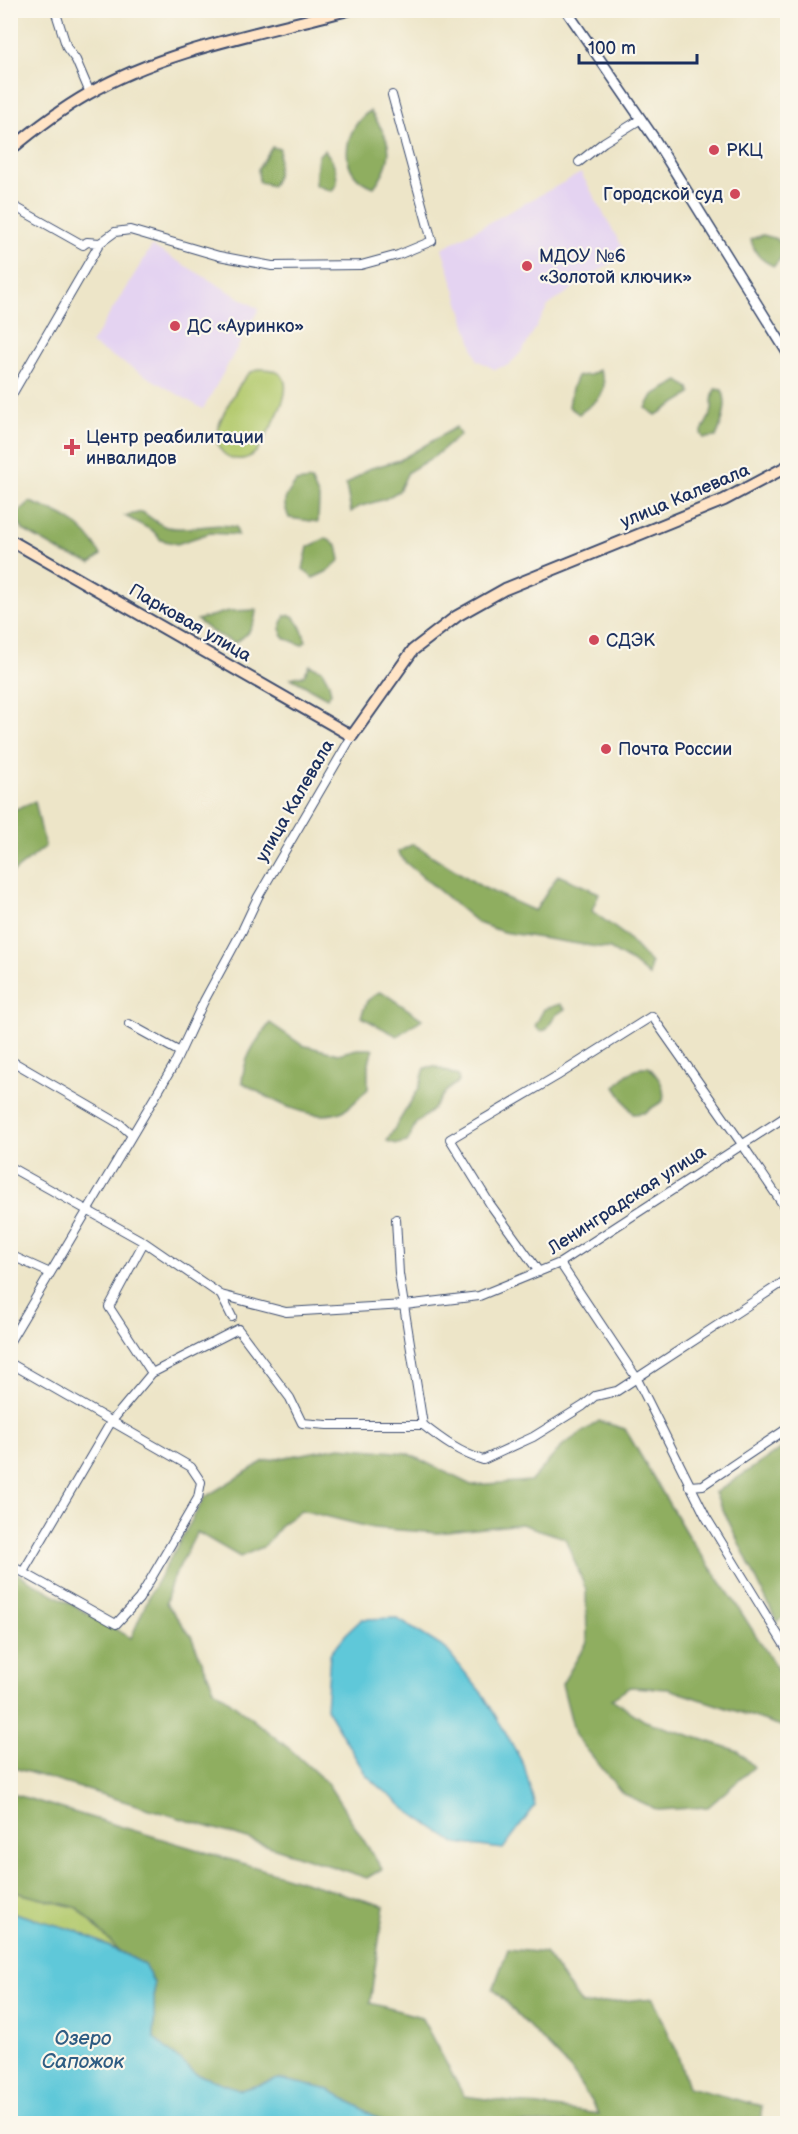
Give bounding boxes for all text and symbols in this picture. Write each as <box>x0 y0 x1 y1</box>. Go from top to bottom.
scale bar <box>579 27 698 65</box>
text: 100 m <box>588 38 636 59</box>
place label: РКЦ <box>726 140 763 161</box>
marker: РКЦ <box>707 143 721 157</box>
place label: Городской суд <box>603 184 723 205</box>
marker: Городской суд <box>728 187 742 201</box>
place label: МДОУ №6 «Золотой ключик» <box>539 246 692 288</box>
marker: МДОУ №6 «Золотой ключик» <box>520 259 534 273</box>
place label: ДС «Ауринко» <box>187 316 304 337</box>
marker: ДС «Ауринко» <box>168 319 182 333</box>
place label: Центр реабилитации инвалидов <box>86 427 264 469</box>
marker: Центр реабилитации инвалидов <box>63 438 81 456</box>
street label: улица Калевала <box>617 459 753 533</box>
street label: Парковая улица <box>125 579 255 667</box>
place label: СДЭК <box>606 630 655 651</box>
marker: СДЭК <box>587 633 601 647</box>
street label: улица Калевала <box>251 736 339 866</box>
place label: Почта России <box>618 739 732 760</box>
marker: Почта России <box>599 742 613 756</box>
street label: Ленинградская улица <box>543 1141 710 1259</box>
water label: Озеро Сапожок <box>42 2027 125 2074</box>

